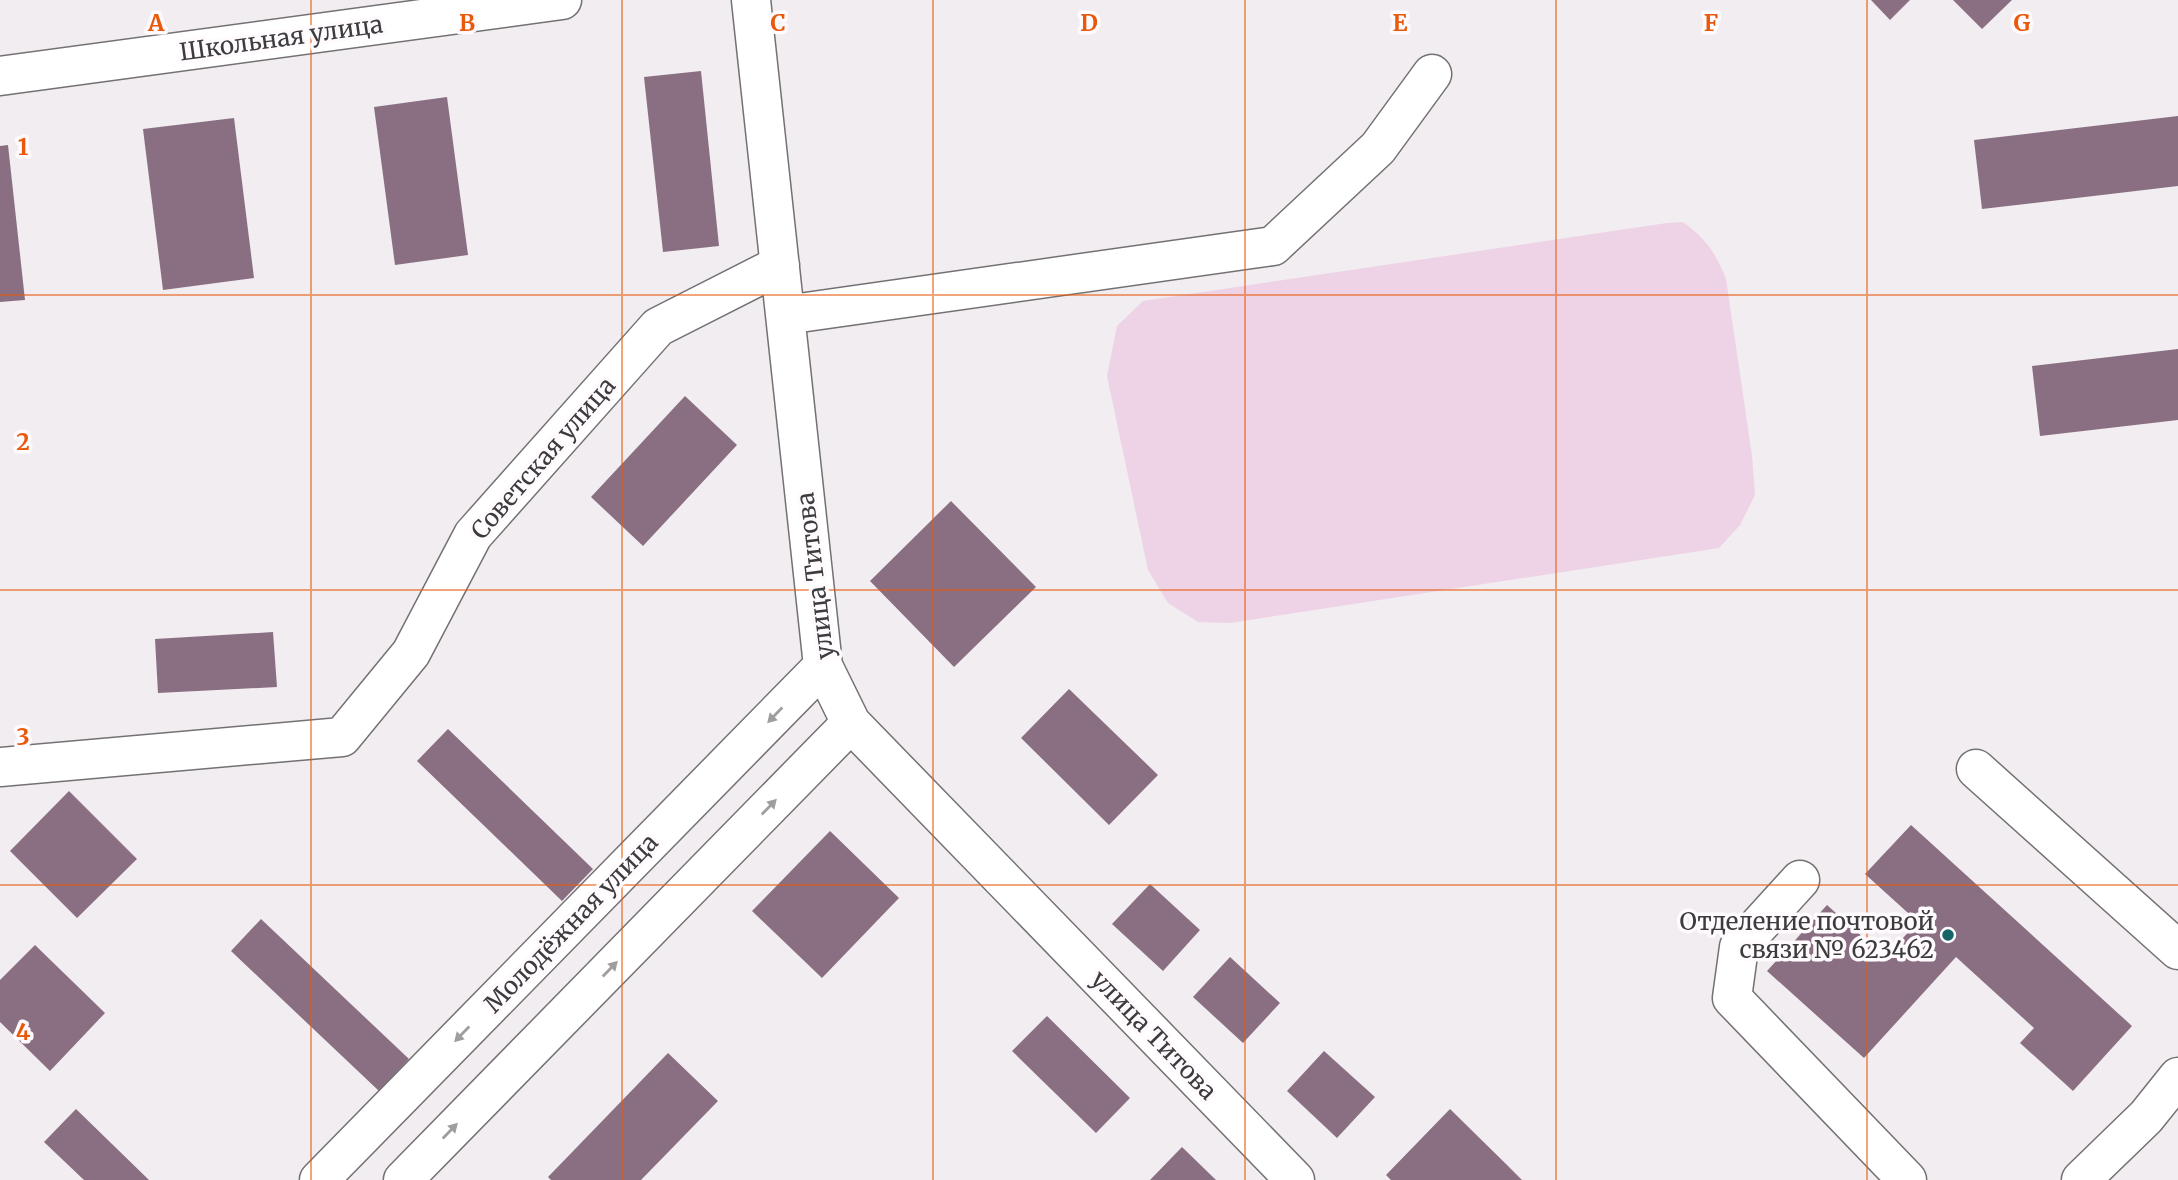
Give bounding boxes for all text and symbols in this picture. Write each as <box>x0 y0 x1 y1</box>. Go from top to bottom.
text: A <box>147 8 165 37</box>
street label: Школьная улица <box>177 8 385 68</box>
text: B <box>459 8 475 37</box>
text: C <box>770 8 786 37</box>
text: D <box>1080 8 1098 37</box>
text: E <box>1392 8 1408 37</box>
text: F <box>1704 8 1718 37</box>
text: G <box>2014 8 2031 37</box>
text: 1 <box>18 132 29 161</box>
street label: Советская улица <box>464 370 622 545</box>
text: 2 <box>16 427 30 456</box>
street label: улица Титова <box>789 491 841 661</box>
one-way arrow <box>767 706 784 723</box>
text: 3 <box>16 722 30 751</box>
one-way arrow <box>760 799 777 815</box>
street label: Молодёжная улица <box>478 827 665 1019</box>
place label: Отделение почтовой связи № 623462 <box>1680 906 1934 965</box>
marker: Отделение почтовой связи № 623462 <box>1940 927 1956 943</box>
one-way arrow <box>601 961 617 978</box>
street label: улица Титова <box>1084 964 1224 1106</box>
text: 4 <box>16 1017 31 1046</box>
one-way arrow <box>453 1026 470 1043</box>
one-way arrow <box>442 1123 459 1140</box>

